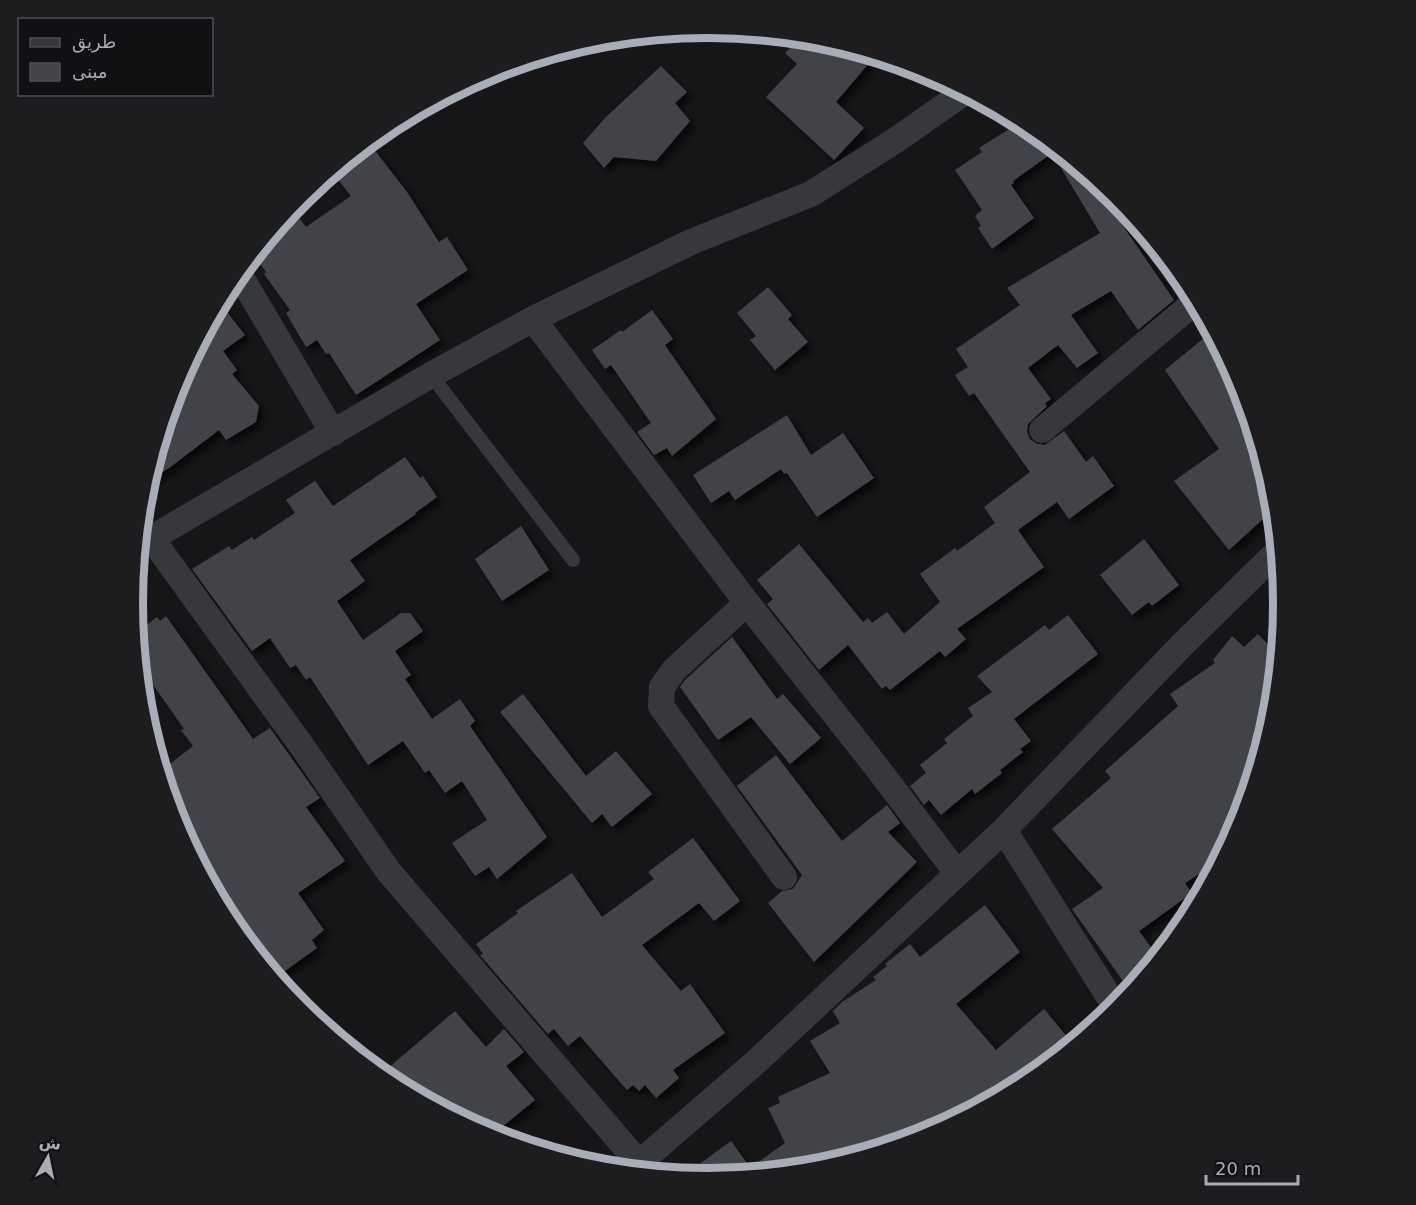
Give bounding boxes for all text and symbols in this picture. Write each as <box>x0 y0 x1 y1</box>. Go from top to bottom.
legend <box>18 18 213 96</box>
text: طريق <box>72 31 116 53</box>
text: مبنى <box>72 61 108 82</box>
north arrow <box>18 1127 78 1187</box>
text: ش <box>38 1132 63 1154</box>
scale bar <box>1206 1148 1298 1186</box>
text: 20 m <box>1215 1158 1261 1179</box>

